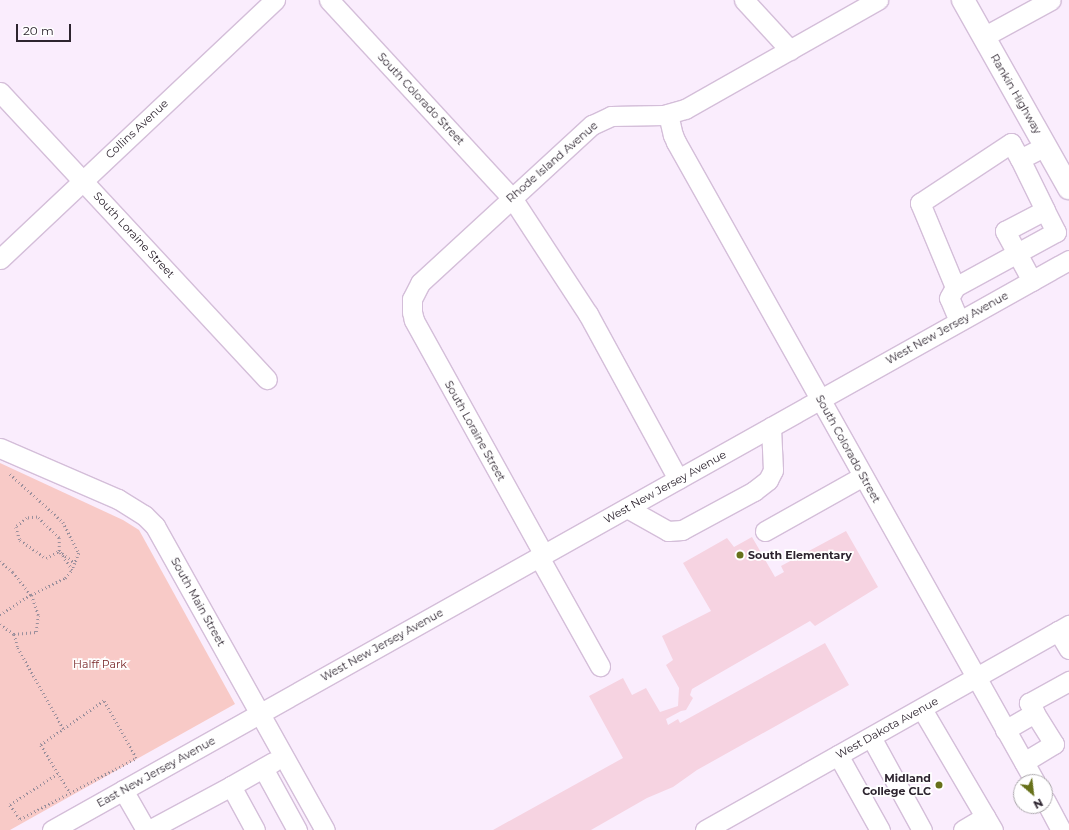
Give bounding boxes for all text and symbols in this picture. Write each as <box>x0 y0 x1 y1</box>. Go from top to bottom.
scale bar <box>18 16 73 42</box>
text: 20 m <box>23 23 54 38</box>
street label: South Colorado Street <box>375 50 467 148</box>
street label: Rankin Highway <box>988 52 1044 136</box>
street label: Collins Avenue <box>103 97 171 161</box>
street label: Rhode Island Avenue <box>504 119 600 205</box>
street label: South Loraine Street <box>91 189 177 281</box>
street label: West New Jersey Avenue <box>884 289 1010 367</box>
street label: South Loraine Street <box>442 378 508 484</box>
street label: South Colorado Street <box>813 393 883 505</box>
street label: West New Jersey Avenue <box>602 448 728 526</box>
place label: South Elementary <box>748 548 852 562</box>
marker: South Elementary <box>735 550 745 560</box>
street label: South Main Street <box>168 555 228 649</box>
street label: West New Jersey Avenue <box>319 606 445 684</box>
park label: Halff Park <box>73 657 127 671</box>
street label: West Dakota Avenue <box>834 694 940 762</box>
street label: East New Jersey Avenue <box>94 734 218 810</box>
place label: Midland College CLC <box>862 772 931 798</box>
north arrow <box>1013 774 1053 814</box>
marker: Midland College CLC <box>934 780 944 790</box>
text: N <box>1031 795 1045 812</box>

